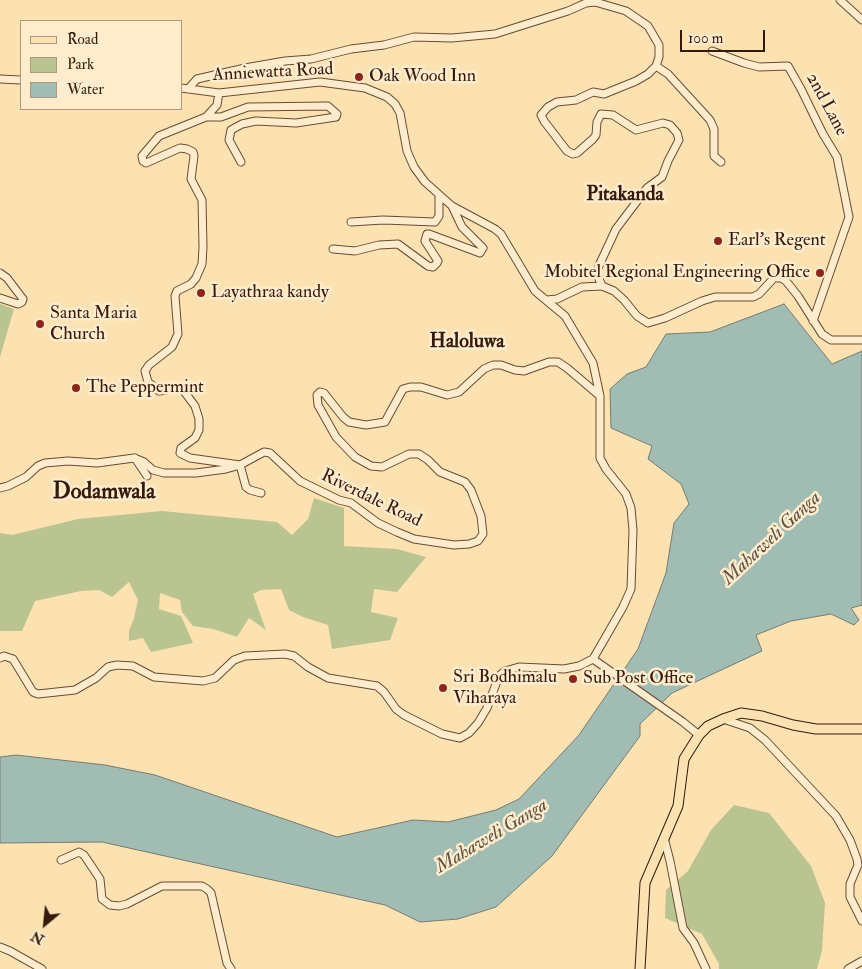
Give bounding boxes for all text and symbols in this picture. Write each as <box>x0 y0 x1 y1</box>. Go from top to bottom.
legend <box>20 20 182 110</box>
scale bar <box>682 20 767 52</box>
text: 100 m <box>688 29 723 48</box>
text: Road <box>67 30 98 49</box>
text: Park <box>67 55 94 74</box>
street label: Anniewatta Road <box>212 59 334 87</box>
place label: Oak Wood Inn <box>369 66 476 88</box>
street label: 2nd Lane <box>800 70 852 140</box>
marker: Oak Wood Inn <box>353 71 365 83</box>
text: Water <box>67 80 104 99</box>
district label: Pitakanda <box>586 184 664 208</box>
place label: Earl's Regent <box>728 230 826 252</box>
marker: Earl's Regent <box>712 235 724 247</box>
place label: Mobitel Regional Engineering Office <box>544 262 810 284</box>
marker: Mobitel Regional Engineering Office <box>814 267 826 279</box>
place label: Layathraa kandy <box>211 282 329 304</box>
marker: Layathraa kandy <box>195 287 207 299</box>
place label: Santa Maria Church <box>50 303 137 346</box>
marker: Santa Maria Church <box>34 318 46 330</box>
district label: Haloluwa <box>430 331 504 355</box>
place label: The Peppermint <box>86 377 204 399</box>
marker: The Peppermint <box>70 382 82 394</box>
street label: Riverdale Road <box>317 465 425 533</box>
district label: Dodamwala <box>53 480 155 506</box>
water label: Mahaweli Ganga <box>718 487 826 591</box>
place label: Sri Bodhimalu Viharaya <box>453 667 557 710</box>
place label: Sub Post Office <box>583 668 693 690</box>
marker: Sub Post Office <box>567 673 579 685</box>
marker: Sri Bodhimalu Viharaya <box>437 682 449 694</box>
water label: Mahaweli Ganga <box>432 795 552 879</box>
north arrow <box>20 899 70 949</box>
text: N <box>28 927 47 948</box>

